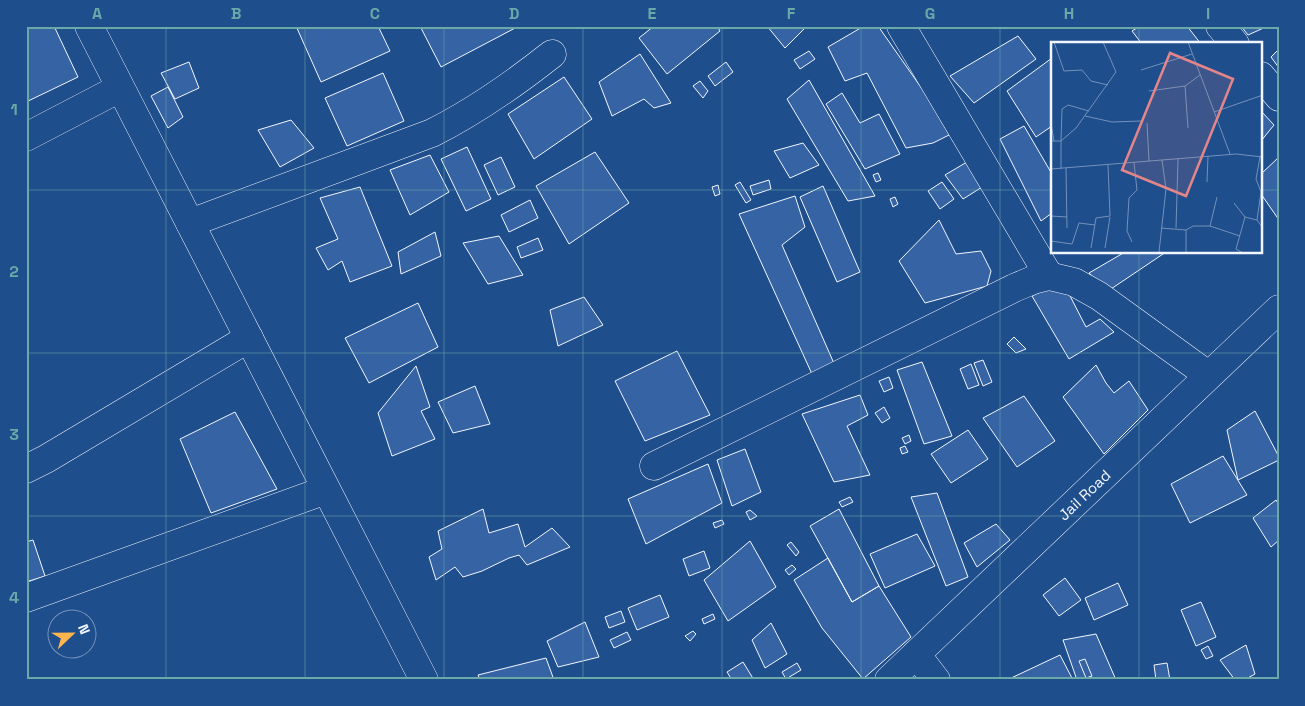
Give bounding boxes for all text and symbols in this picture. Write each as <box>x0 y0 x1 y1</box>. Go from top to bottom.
text: A <box>92 3 102 24</box>
text: B <box>231 3 241 24</box>
text: C <box>370 3 380 24</box>
text: D <box>509 3 519 24</box>
text: E <box>648 3 657 24</box>
text: F <box>787 3 796 24</box>
text: G <box>925 3 935 24</box>
text: H <box>1064 3 1074 24</box>
text: I <box>1206 3 1210 24</box>
inset map <box>1051 42 1262 254</box>
text: 1 <box>10 99 18 120</box>
text: 2 <box>9 261 19 282</box>
text: 3 <box>9 424 19 445</box>
street label: Jail Road <box>1054 465 1114 524</box>
text: 4 <box>9 587 19 608</box>
north arrow <box>48 608 98 658</box>
text: N <box>74 621 94 637</box>

